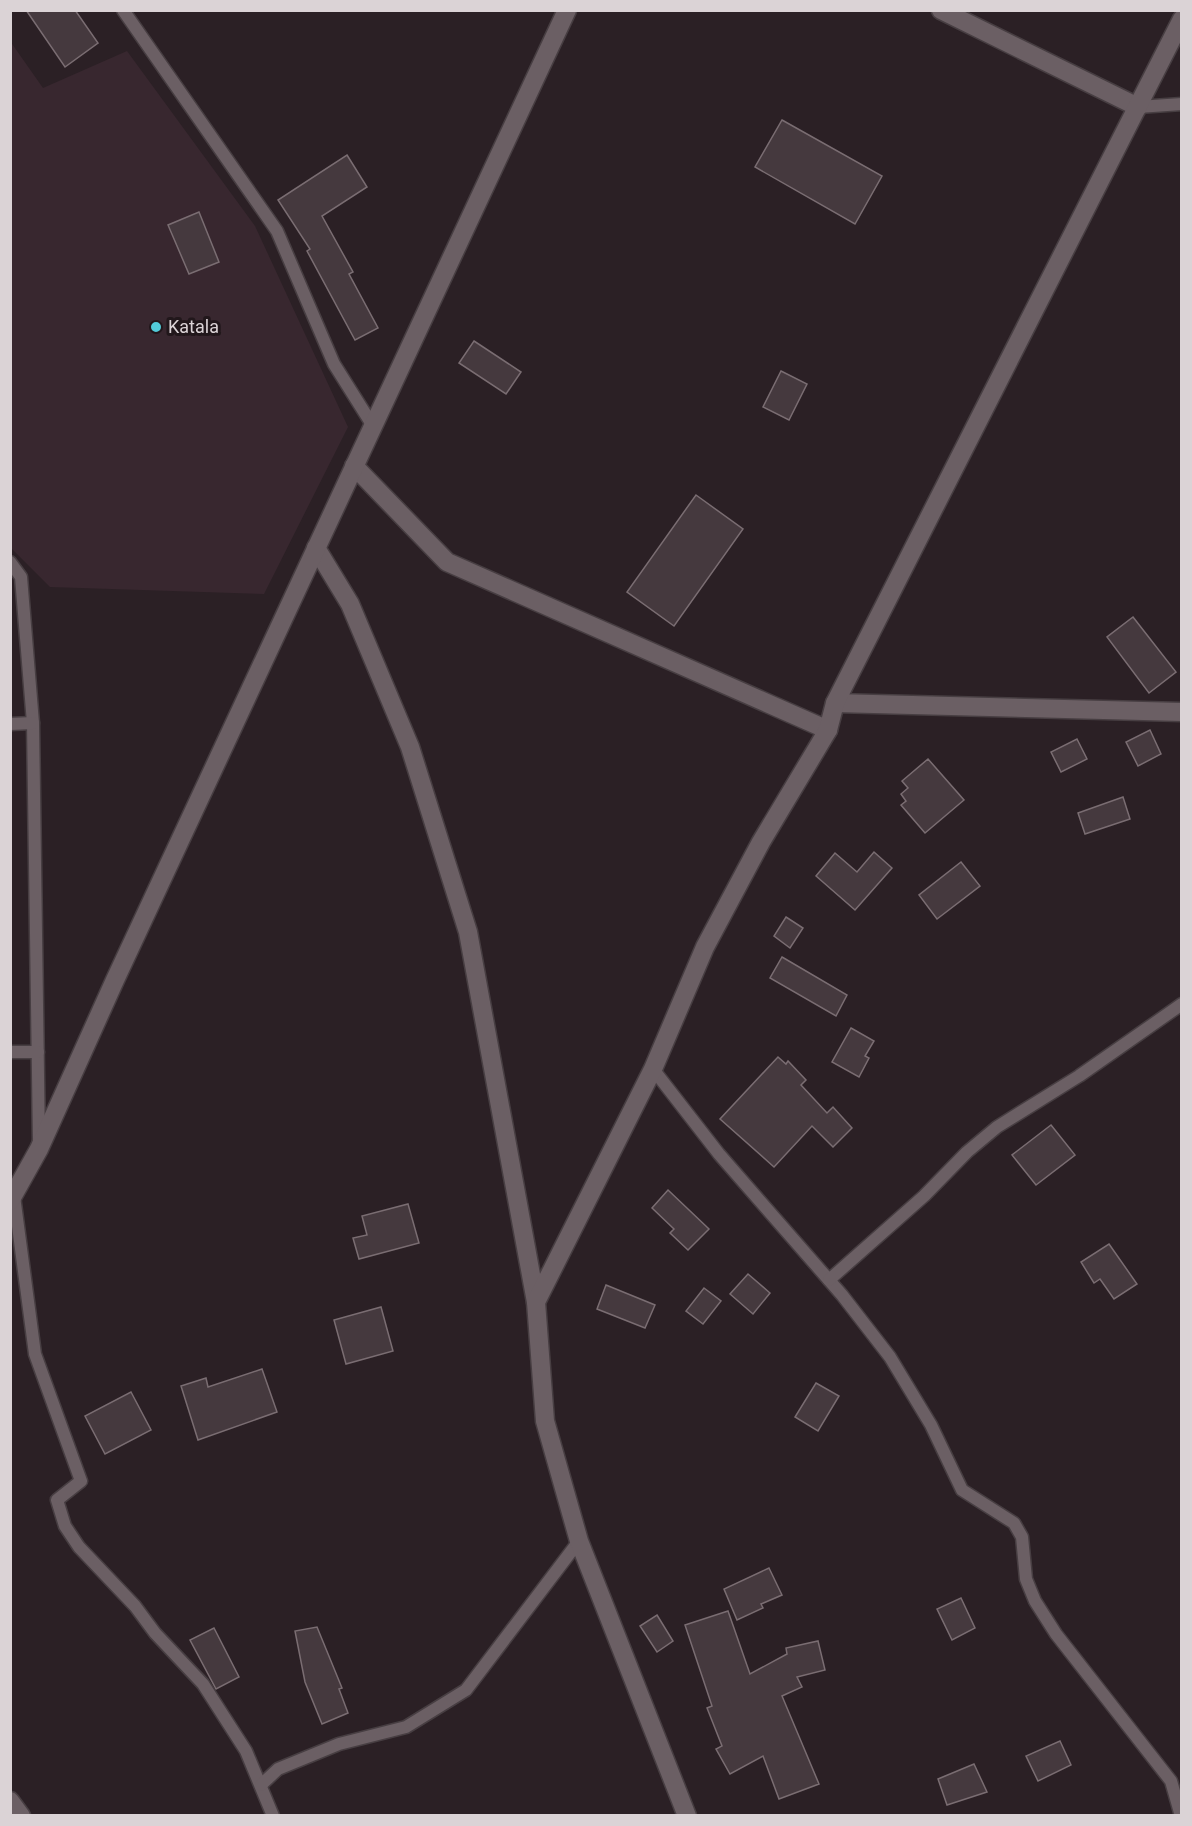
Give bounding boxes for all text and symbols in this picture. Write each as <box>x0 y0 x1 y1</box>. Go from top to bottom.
place label: Katala <box>168 316 219 337</box>
marker: Katala <box>149 320 163 334</box>

